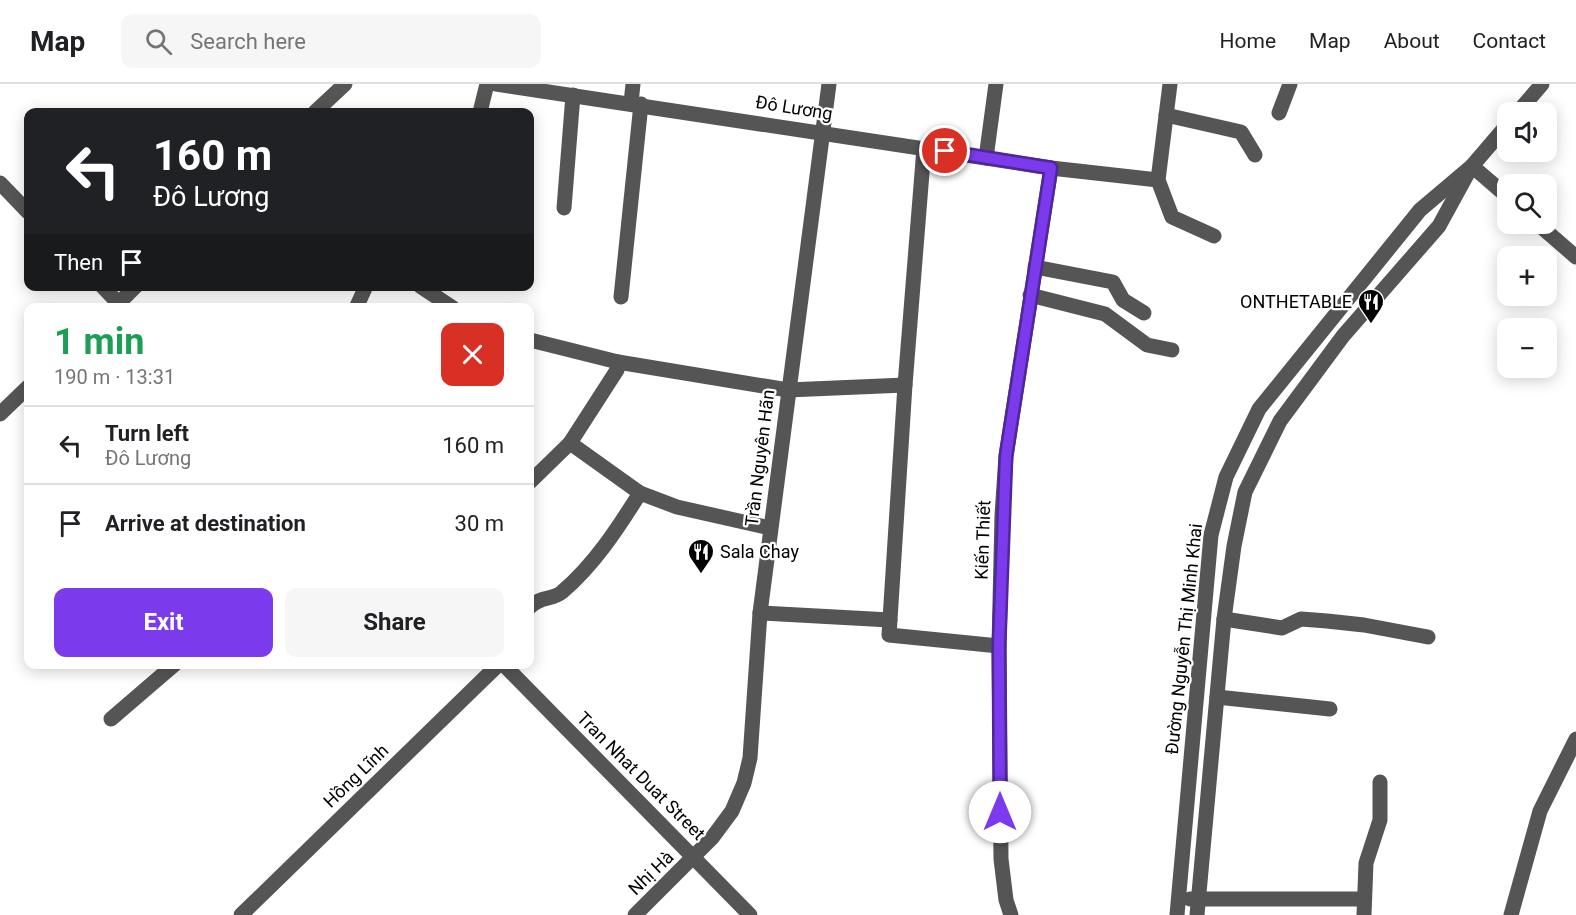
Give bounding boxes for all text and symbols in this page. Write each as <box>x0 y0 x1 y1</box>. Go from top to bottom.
search box <box>121 14 541 68</box>
text: Map <box>30 25 85 58</box>
icon: search <box>142 25 175 58</box>
text: Search here <box>190 29 306 54</box>
text: Home <box>1220 29 1276 53</box>
text: Map <box>1309 29 1351 53</box>
text: About <box>1384 29 1440 53</box>
text: Contact <box>1473 29 1546 53</box>
street label: Đô Lương <box>754 91 834 124</box>
map controls <box>1497 102 1557 378</box>
button: sound <box>1497 102 1557 162</box>
pin <box>919 125 970 176</box>
text: 160 m <box>153 131 272 180</box>
icon: left <box>54 132 132 210</box>
icon: arrive <box>928 134 961 167</box>
button: search <box>1497 174 1557 234</box>
text: Đô Lương <box>153 181 269 213</box>
icon: arrive <box>115 246 148 279</box>
button: + <box>1497 246 1557 306</box>
text: Then <box>54 250 103 275</box>
restaurant icon: ONTHETABLE <box>1356 287 1386 325</box>
place label: ONTHETABLE <box>1240 291 1352 312</box>
button: − <box>1497 318 1557 378</box>
text: 1 min <box>54 321 145 363</box>
button: close <box>441 323 504 386</box>
text: 190 m · 13:31 <box>54 365 175 389</box>
street label: Trần Nguyên Hãn <box>741 388 778 528</box>
text: Turn left <box>105 421 189 446</box>
icon: left <box>54 429 87 462</box>
text: 160 m <box>442 433 504 458</box>
text: Đô Lương <box>105 446 191 470</box>
street label: Kiến Thiết <box>971 500 994 580</box>
icon: arrive <box>54 507 87 540</box>
text: Arrive at destination <box>105 511 306 536</box>
text: 30 m <box>455 511 504 536</box>
street label: Đường Nguyễn Thị Minh Khai <box>1161 522 1206 755</box>
restaurant icon: Sala Chay <box>686 537 716 575</box>
place label: Sala Chay <box>720 541 799 562</box>
button: Exit <box>54 588 273 657</box>
button: Share <box>285 588 504 657</box>
street label: Tran Nhat Duat Street <box>573 707 710 844</box>
street label: Hồng Lĩnh <box>319 740 392 812</box>
position arrow <box>968 780 1032 844</box>
street label: Nhị Hà <box>624 846 677 899</box>

